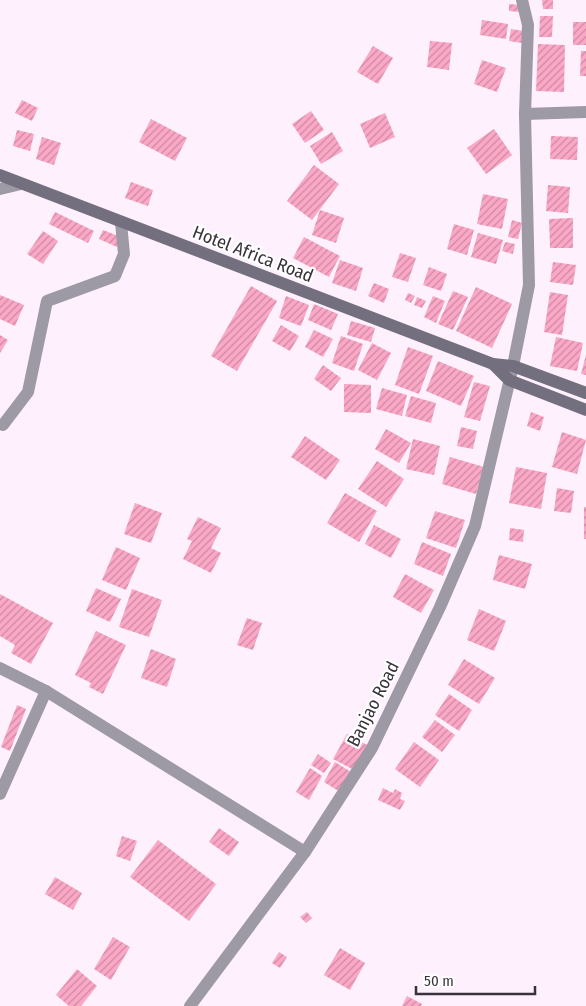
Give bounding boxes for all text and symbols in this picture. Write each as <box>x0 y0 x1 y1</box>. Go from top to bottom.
street label: Hotel Africa Road <box>190 221 316 287</box>
street label: Banjao Road <box>342 658 404 750</box>
scale bar <box>416 964 535 996</box>
text: 50 m <box>424 972 454 990</box>

